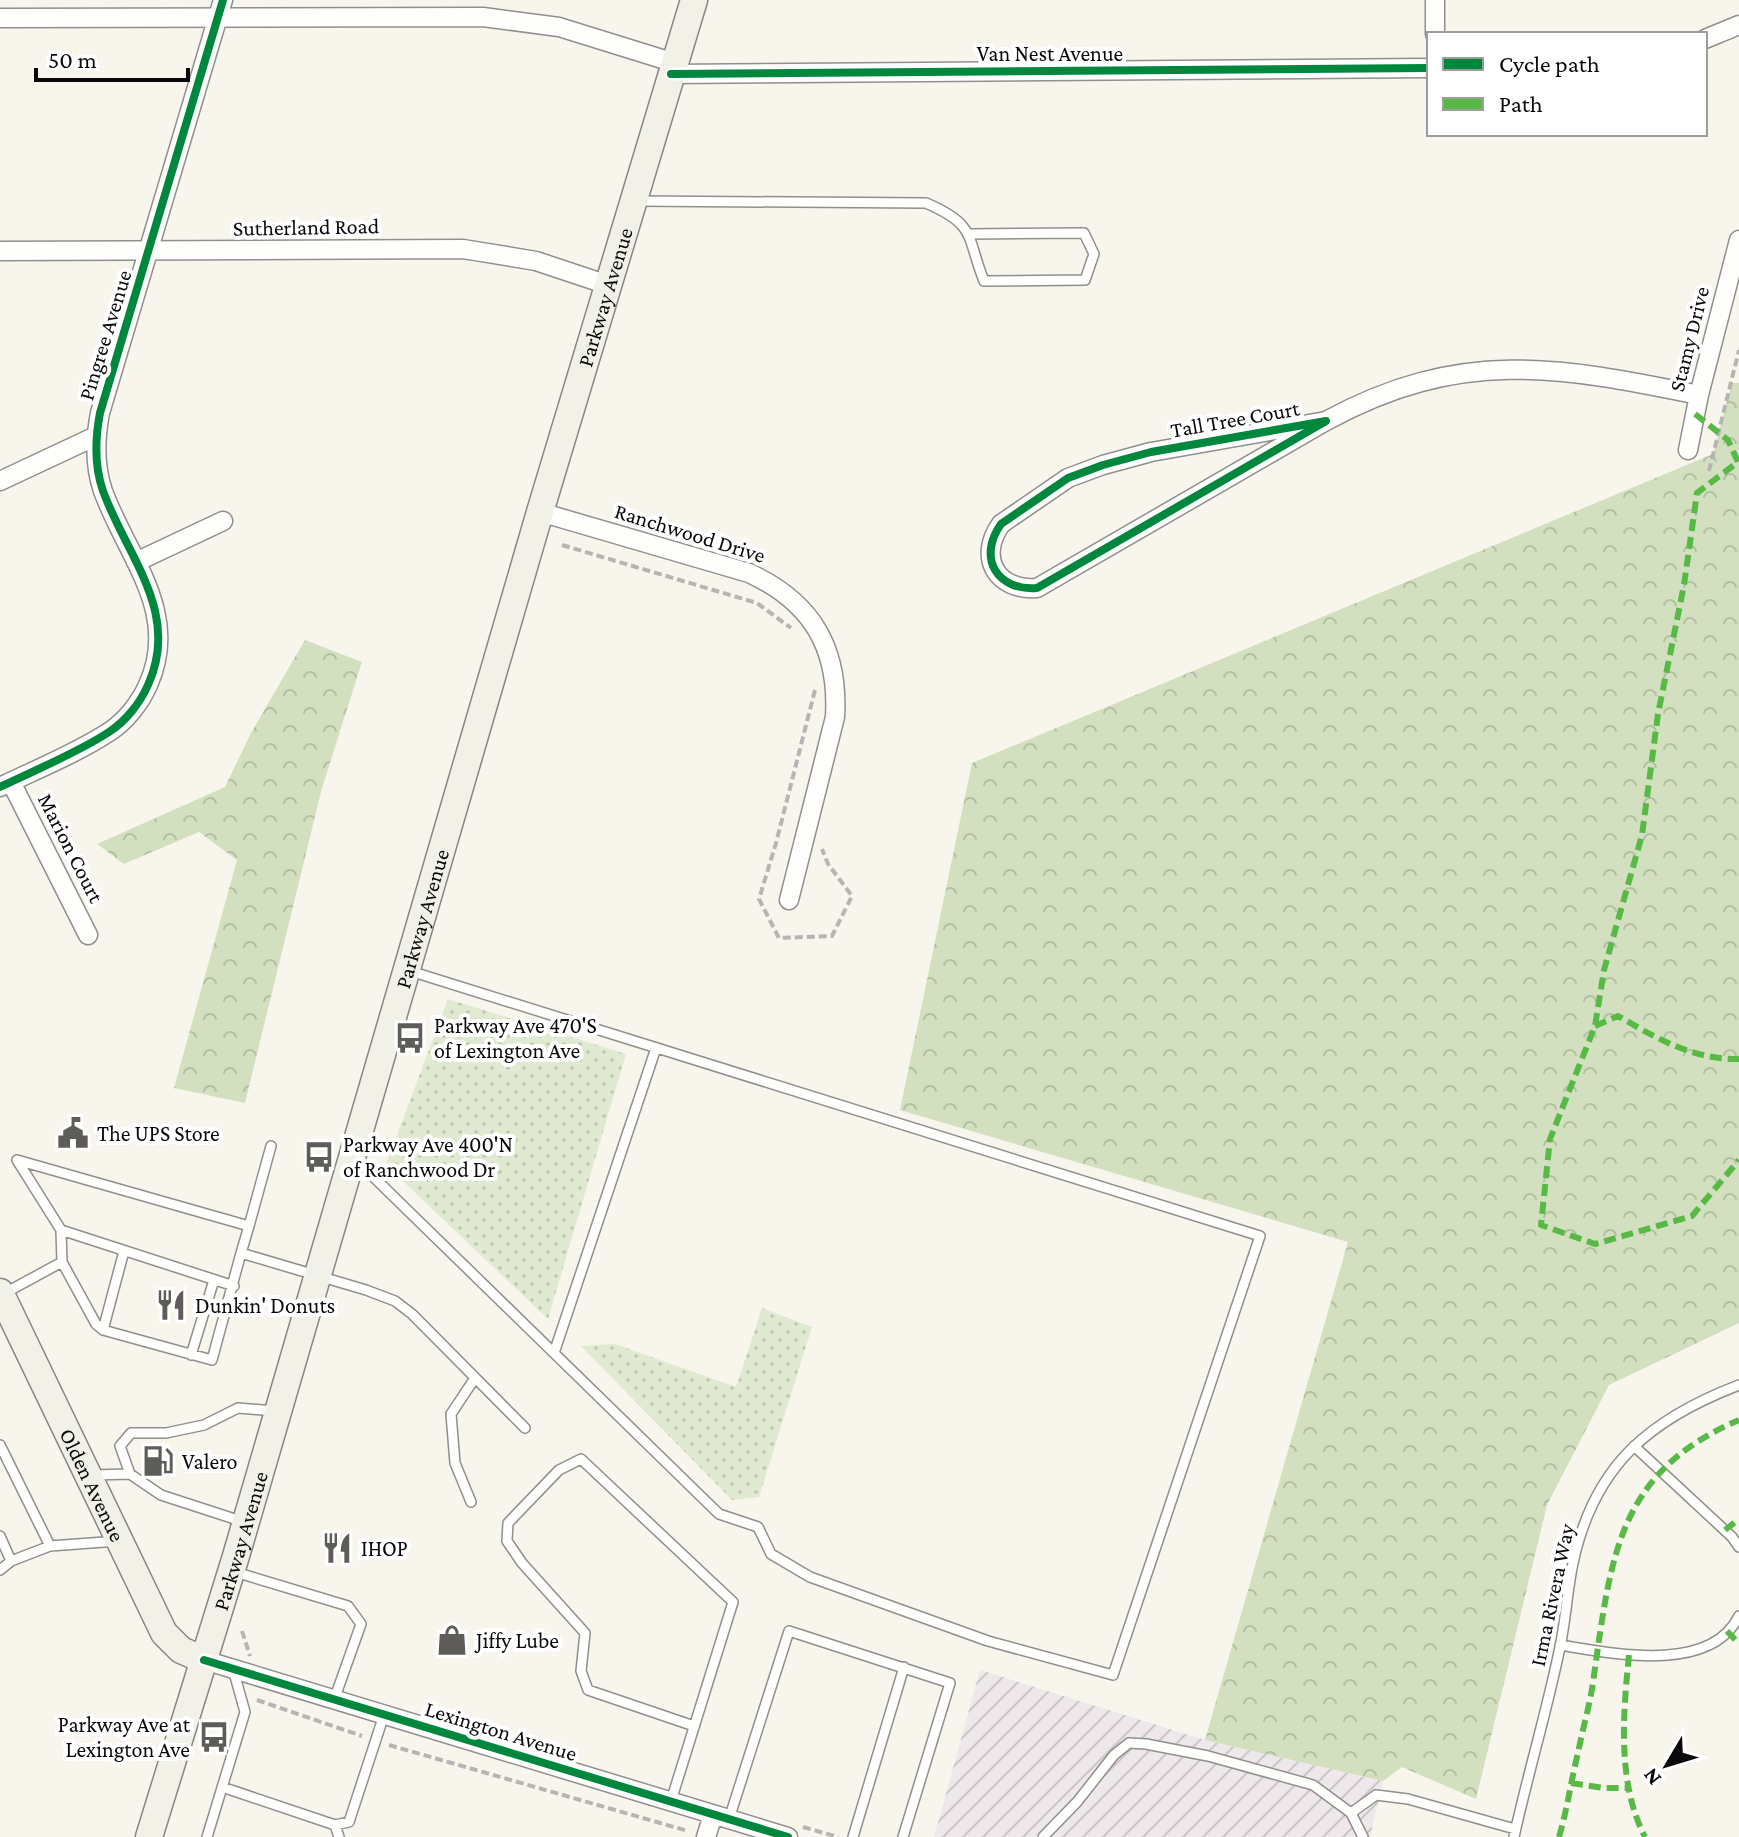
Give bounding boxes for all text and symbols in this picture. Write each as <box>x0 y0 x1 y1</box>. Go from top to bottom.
scale bar <box>36 32 188 82</box>
legend <box>1427 32 1707 136</box>
street label: Van Nest Avenue <box>977 41 1123 66</box>
text: 50 m <box>48 46 97 73</box>
text: Cycle path <box>1499 50 1600 77</box>
text: Path <box>1499 90 1543 117</box>
street label: Sutherland Road <box>233 213 380 241</box>
street label: Parkway Avenue <box>572 224 637 370</box>
street label: Pingree Avenue <box>73 267 137 403</box>
street label: Stamy Drive <box>1664 284 1714 394</box>
street label: Tall Tree Court <box>1169 395 1302 443</box>
street label: Ranchwood Drive <box>612 498 768 568</box>
street label: Marion Court <box>33 789 110 908</box>
street label: Parkway Avenue <box>389 846 454 991</box>
place label: Parkway Ave 470'S of Lexington Ave <box>434 1013 597 1063</box>
bus stop icon: Parkway Ave 470'S of Lexington Ave <box>393 1021 427 1055</box>
public building icon: The UPS Store <box>56 1116 90 1150</box>
place label: The UPS Store <box>97 1121 220 1146</box>
place label: Parkway Ave 400'N of Ranchwood Dr <box>343 1132 513 1182</box>
bus stop icon: Parkway Ave 400'N of Ranchwood Dr <box>302 1140 336 1174</box>
restaurant icon: Dunkin' Donuts <box>154 1288 188 1322</box>
place label: Dunkin' Donuts <box>195 1293 335 1318</box>
street label: Olden Avenue <box>55 1424 131 1546</box>
fuel station icon: Valero <box>141 1444 175 1478</box>
place label: Valero <box>182 1449 238 1474</box>
street label: Parkway Avenue <box>207 1468 273 1613</box>
street label: Irma Rivera Way <box>1525 1521 1579 1669</box>
restaurant icon: IHOP <box>320 1531 354 1565</box>
place label: IHOP <box>361 1536 408 1561</box>
shop icon: Jiffy Lube <box>435 1623 469 1657</box>
place label: Jiffy Lube <box>474 1628 559 1653</box>
street label: Lexington Avenue <box>422 1696 580 1766</box>
place label: Parkway Ave at Lexington Ave <box>58 1712 191 1762</box>
bus stop icon: Parkway Ave at Lexington Ave <box>197 1720 231 1754</box>
north arrow <box>1627 1725 1707 1805</box>
text: N <box>1637 1763 1666 1791</box>

